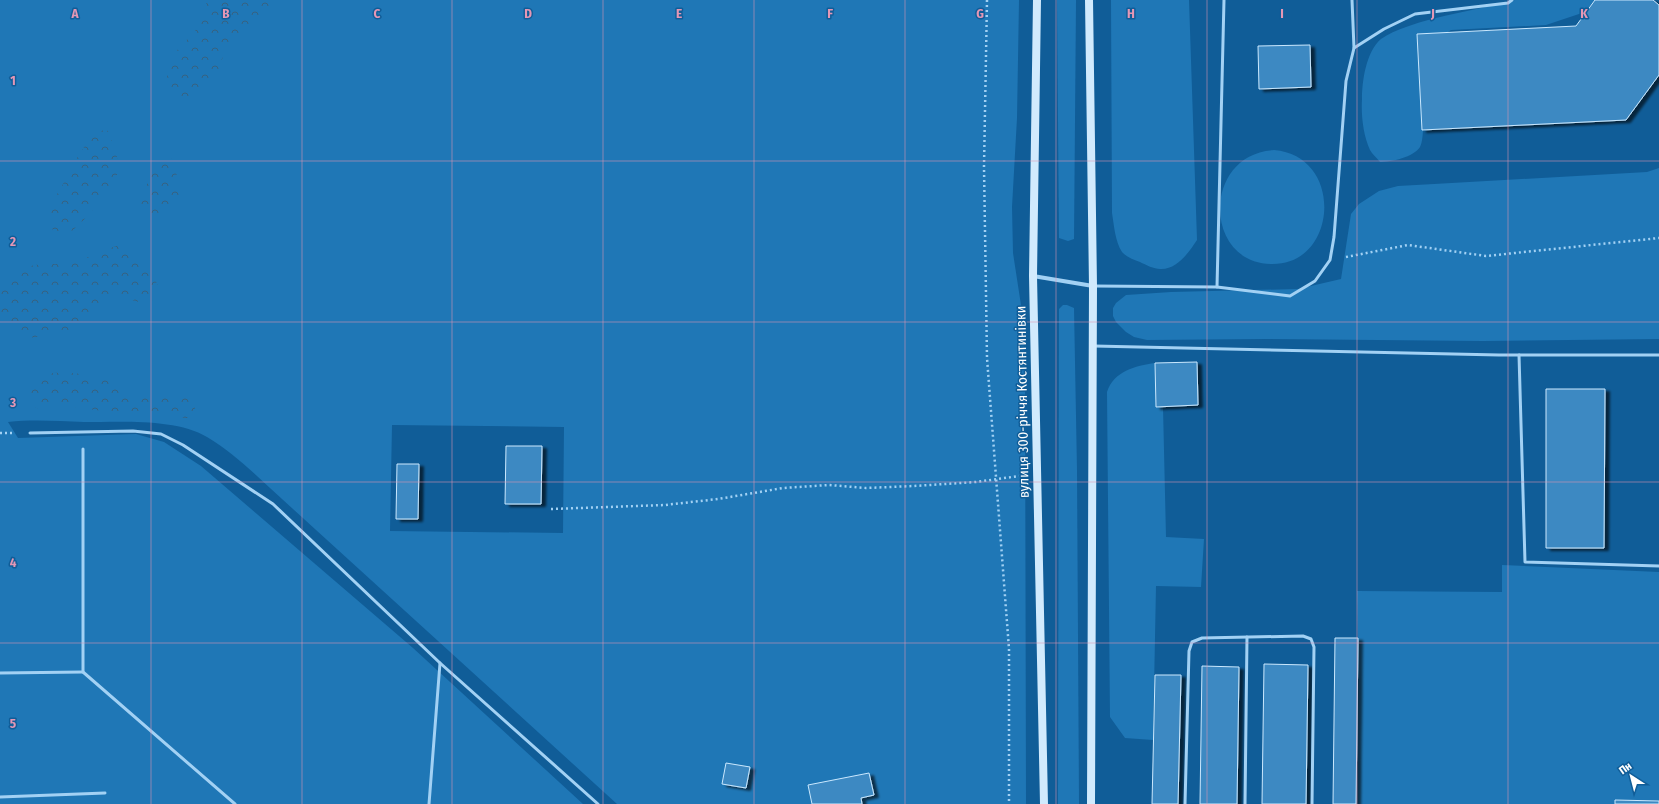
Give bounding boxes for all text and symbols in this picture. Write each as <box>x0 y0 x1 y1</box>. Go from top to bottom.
text: A <box>70 6 79 21</box>
text: B <box>222 6 230 21</box>
text: C <box>374 6 381 21</box>
text: D <box>524 6 532 21</box>
text: E <box>676 6 682 21</box>
text: F <box>827 6 833 21</box>
text: G <box>976 6 984 21</box>
text: H <box>1127 6 1135 21</box>
text: I <box>1280 6 1284 21</box>
text: J <box>1430 6 1435 21</box>
text: K <box>1580 6 1588 21</box>
text: 1 <box>10 73 16 88</box>
text: 2 <box>9 234 16 249</box>
street label: вулиця 300-річчя Костянтинівки <box>1012 306 1033 498</box>
text: 3 <box>9 395 16 410</box>
text: 4 <box>10 555 17 570</box>
text: 5 <box>10 716 16 731</box>
north arrow <box>1611 756 1651 796</box>
text: Пн <box>1617 759 1634 777</box>

